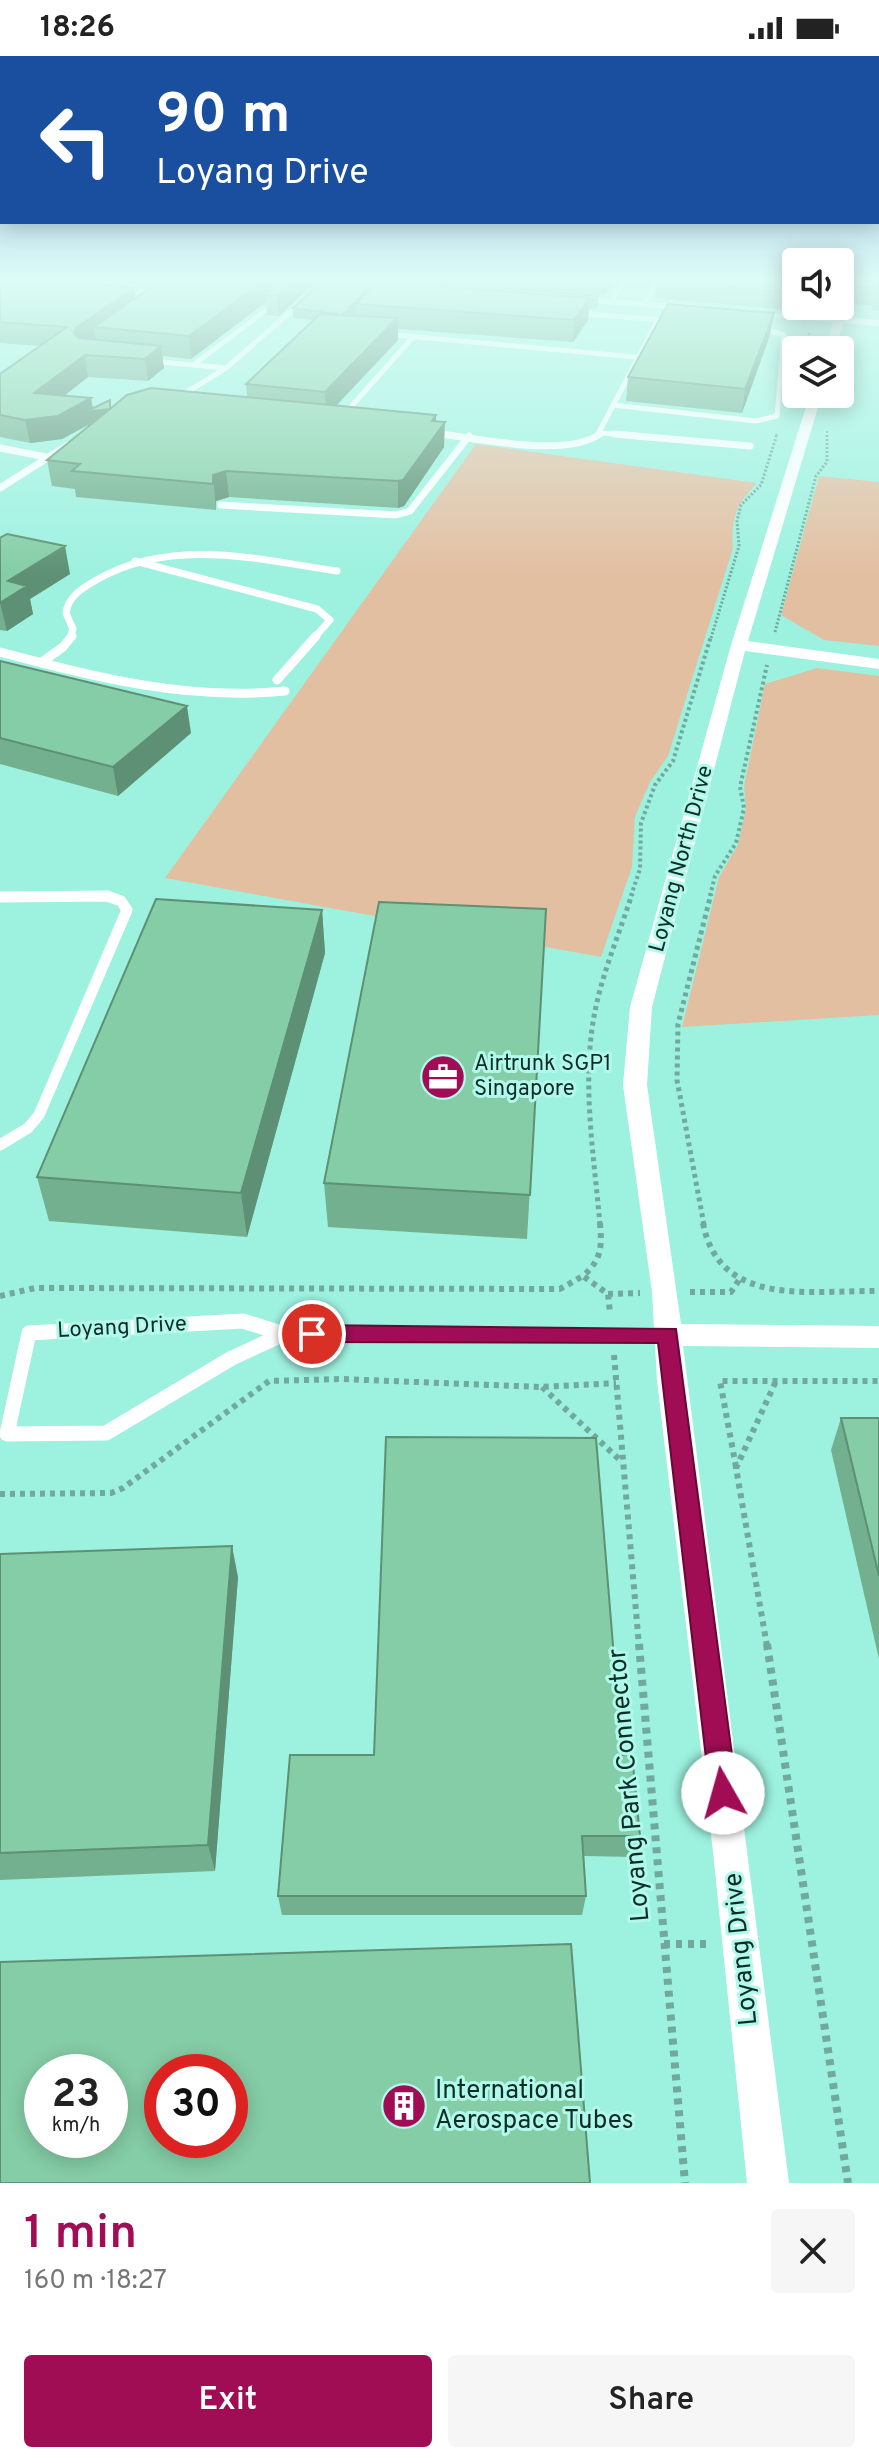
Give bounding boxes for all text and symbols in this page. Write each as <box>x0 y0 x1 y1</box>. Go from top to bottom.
text: 18:26 <box>40 10 115 47</box>
text: 90 m <box>156 82 291 152</box>
icon: left <box>24 88 128 192</box>
text: Loyang Drive <box>156 151 369 197</box>
map controls <box>782 248 854 408</box>
button: sound <box>782 248 854 320</box>
button: layers <box>782 336 854 408</box>
street label: Loyang North Drive <box>644 763 720 955</box>
place label: Airtrunk SGP1 Singapore <box>474 1051 611 1103</box>
office icon: Airtrunk SGP1 Singapore <box>419 1053 467 1101</box>
pin <box>278 1300 346 1368</box>
street label: Loyang Drive <box>56 1311 188 1345</box>
icon: arrive <box>290 1312 334 1356</box>
street label: Loyang Park Connector <box>602 1647 658 1923</box>
position arrow <box>681 1751 765 1835</box>
street label: Loyang Drive <box>718 1871 766 2027</box>
speed limit sign: 30 <box>144 2054 248 2158</box>
text: 23 <box>52 2071 100 2121</box>
place label: International Aerospace Tubes <box>435 2075 634 2138</box>
building icon: International Aerospace Tubes <box>380 2082 428 2130</box>
text: km/h <box>52 2113 100 2139</box>
text: 1 min <box>24 2205 137 2265</box>
button: close <box>771 2209 855 2293</box>
text: 160 m · 18:27 <box>24 2265 167 2298</box>
button: Exit <box>24 2355 432 2447</box>
button: Share <box>448 2355 855 2447</box>

